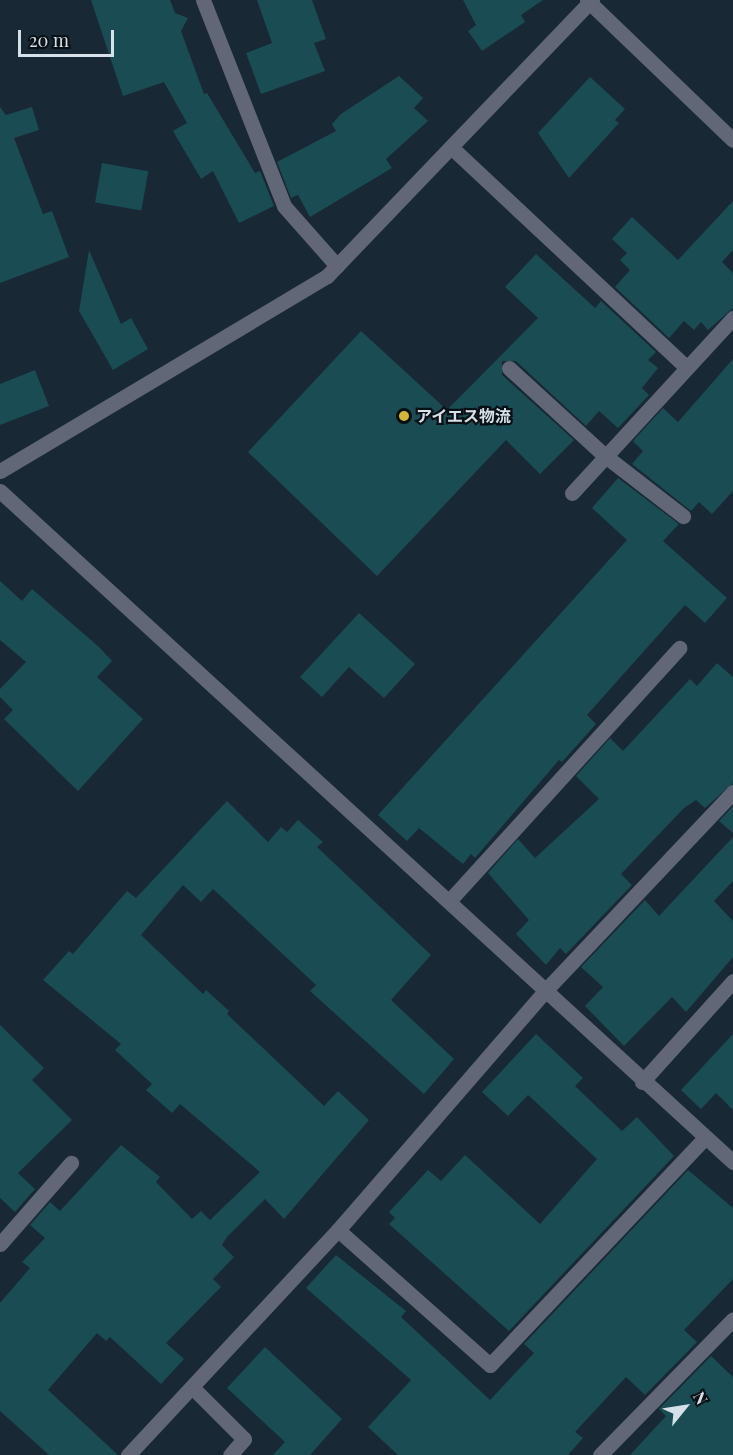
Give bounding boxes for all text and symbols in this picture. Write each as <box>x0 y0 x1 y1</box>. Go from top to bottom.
scale bar <box>21 18 117 56</box>
text: 20 m <box>29 28 69 52</box>
place label: アイエス物流 <box>416 406 512 426</box>
marker: アイエス物流 <box>397 409 411 423</box>
north arrow <box>655 1377 715 1437</box>
text: N <box>689 1387 713 1408</box>

